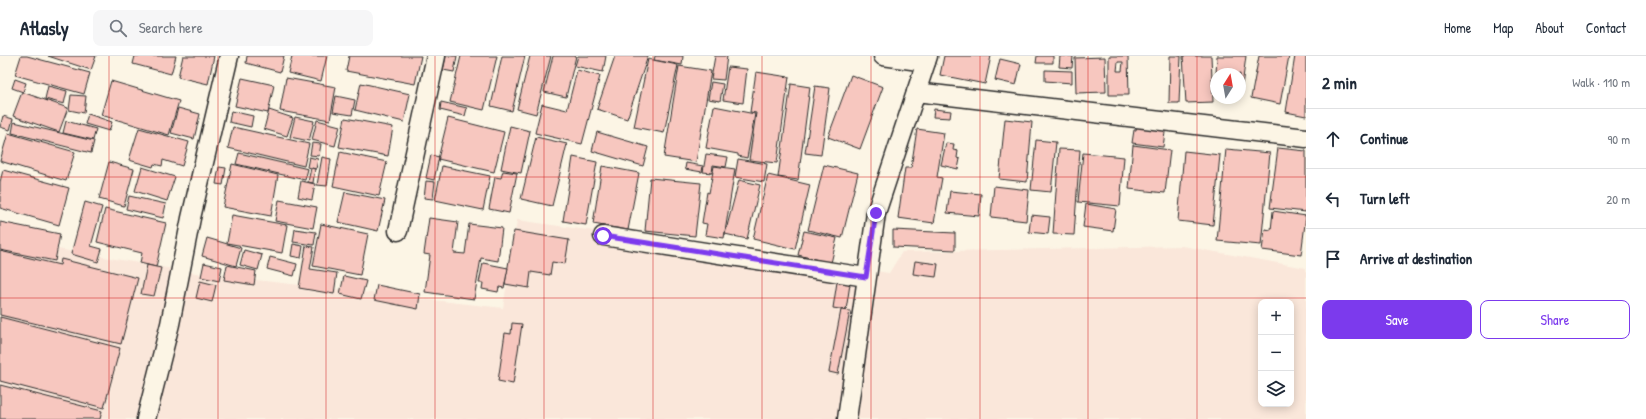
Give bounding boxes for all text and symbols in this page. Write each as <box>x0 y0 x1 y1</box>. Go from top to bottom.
search box <box>93 10 373 46</box>
text: Atlasly <box>20 15 69 41</box>
icon: search <box>107 17 129 39</box>
text: Search here <box>139 17 203 38</box>
text: Home <box>1444 18 1471 37</box>
text: Map <box>1493 18 1513 37</box>
text: About <box>1535 18 1564 37</box>
text: Contact <box>1586 18 1626 37</box>
north arrow <box>1210 68 1246 104</box>
text: 2 min <box>1322 71 1357 94</box>
text: Walk · 110 m <box>1572 73 1630 91</box>
icon: ahead <box>1322 128 1344 150</box>
text: Continue <box>1360 128 1408 149</box>
text: 90 m <box>1608 130 1630 148</box>
icon: left <box>1322 188 1344 210</box>
text: Turn left <box>1360 188 1410 209</box>
text: 20 m <box>1606 190 1630 208</box>
route end <box>867 204 885 222</box>
route start <box>594 227 612 245</box>
icon: arrive <box>1322 248 1344 270</box>
text: Arrive at destination <box>1360 248 1472 269</box>
map controls <box>1258 299 1294 407</box>
button: + <box>1258 299 1294 335</box>
button: Save <box>1322 300 1472 339</box>
button: Share <box>1480 300 1630 339</box>
button: − <box>1258 335 1294 371</box>
button: layers <box>1258 371 1294 407</box>

